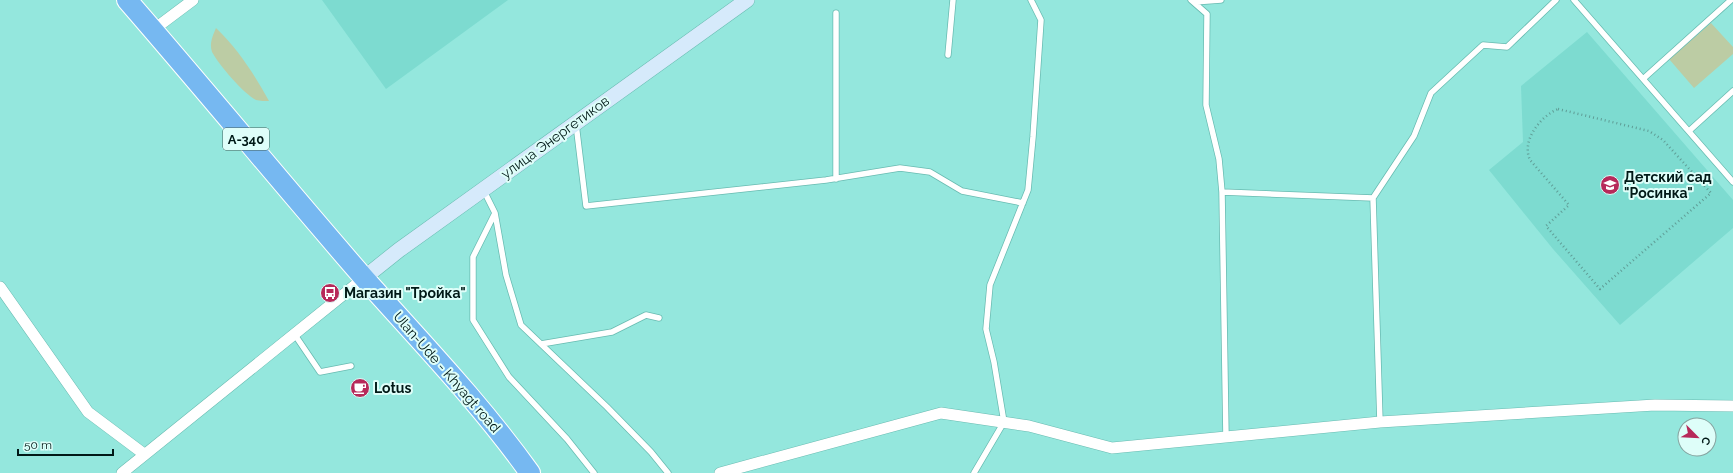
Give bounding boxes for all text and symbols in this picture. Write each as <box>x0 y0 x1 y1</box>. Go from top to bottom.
street label: улица Энергетиков <box>498 92 612 182</box>
road number: А-340 <box>223 128 269 150</box>
place label: Детский сад "Росинка" <box>1624 169 1712 201</box>
school or university icon: Детский сад "Росинка" <box>1599 174 1621 196</box>
bus stop icon: Магазин "Тройка" <box>319 282 341 304</box>
place label: Магазин "Тройка" <box>344 285 466 301</box>
street label: Ulan-Ude - Khyagt road <box>390 308 504 436</box>
cafe icon: Lotus <box>349 377 371 399</box>
place label: Lotus <box>374 380 412 396</box>
north arrow <box>1677 417 1717 457</box>
scale bar <box>18 431 113 457</box>
text: С <box>1698 435 1713 447</box>
text: 50 m <box>24 438 52 452</box>

